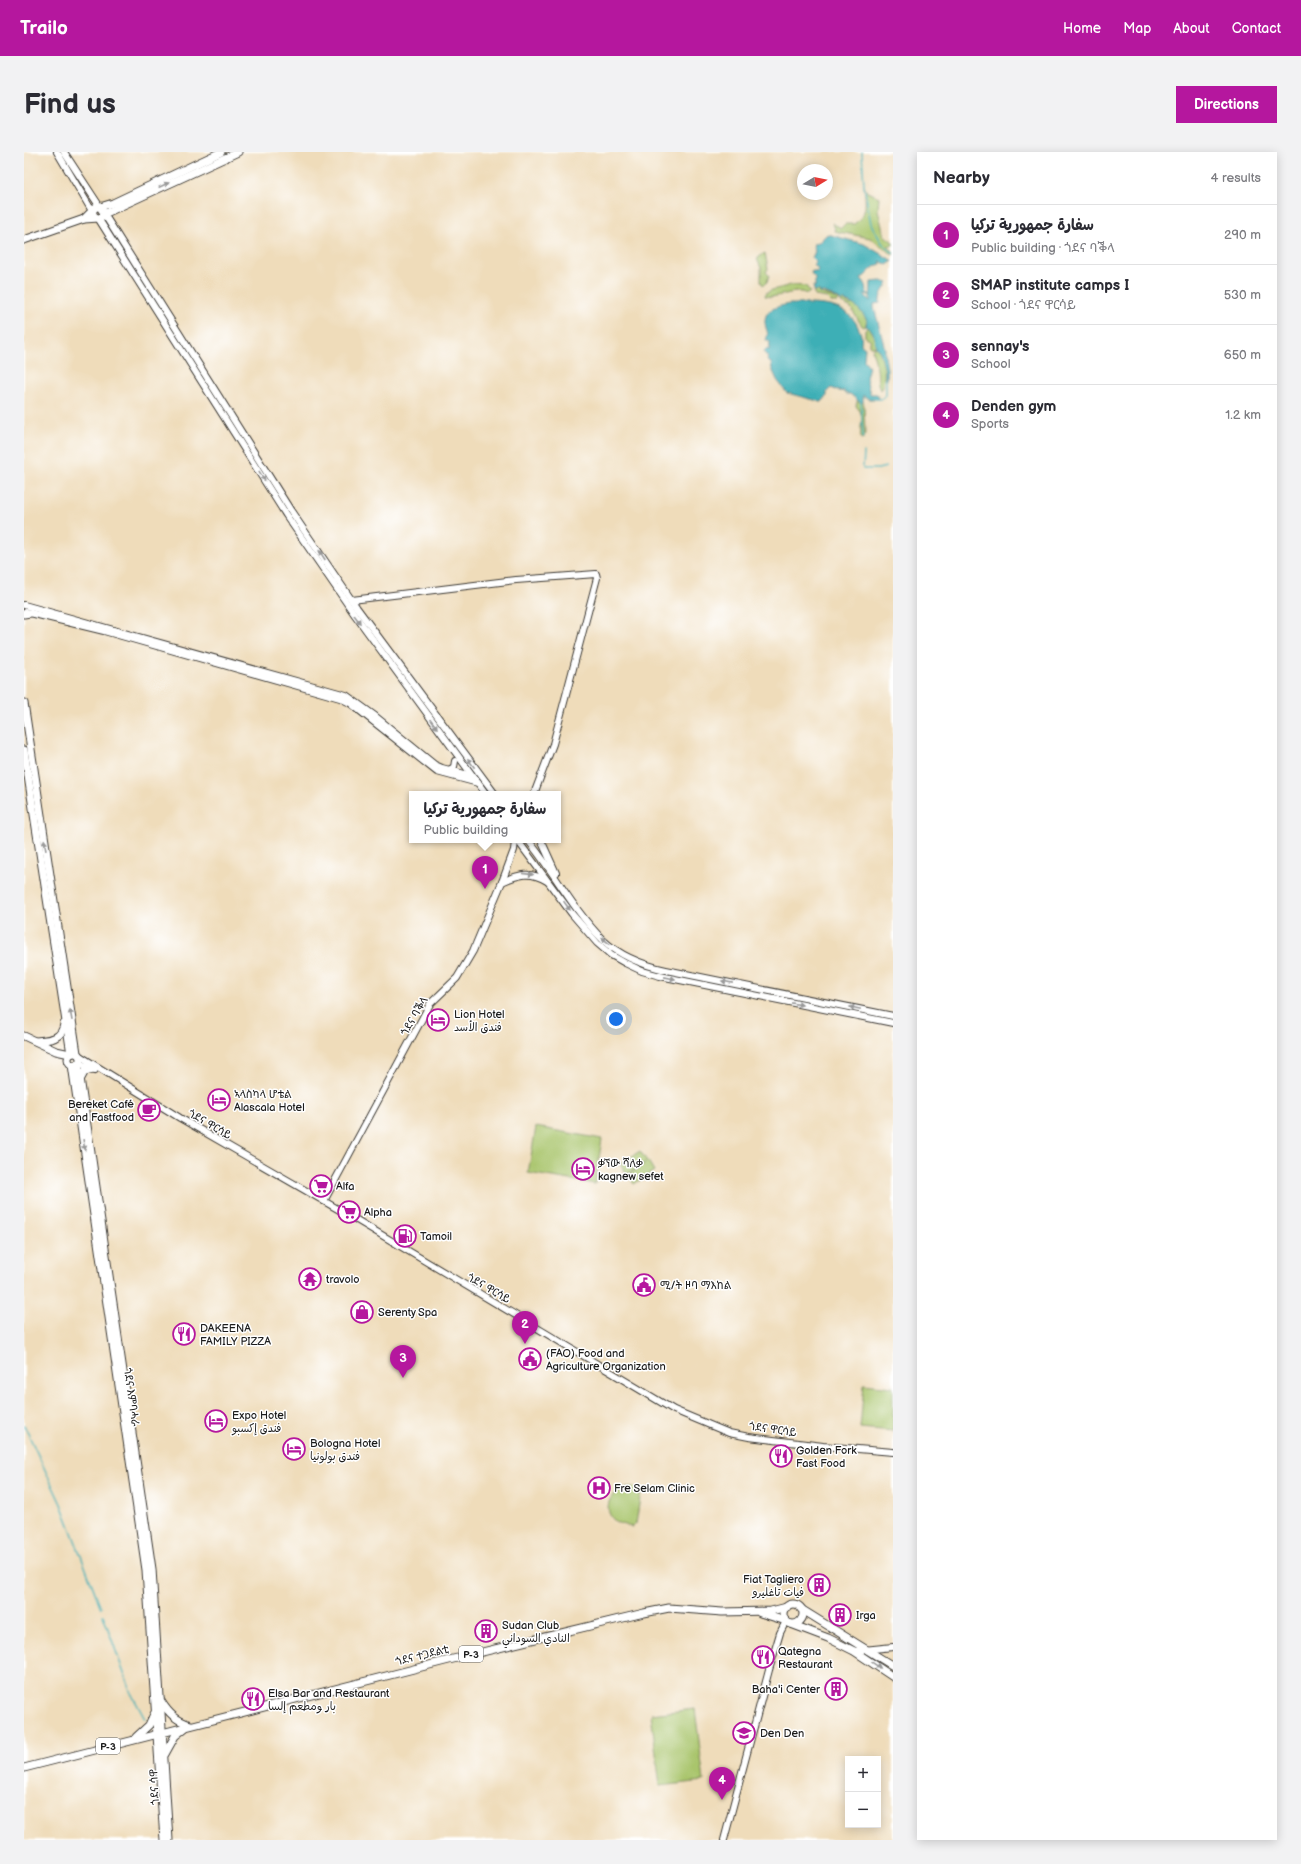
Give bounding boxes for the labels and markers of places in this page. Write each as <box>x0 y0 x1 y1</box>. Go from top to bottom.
pin: 1 <box>472 856 498 889</box>
hotel icon: Lion Hotel فندق الأسد <box>425 1007 451 1033</box>
place label: Lion Hotel فندق الأسد <box>454 1008 505 1034</box>
hotel icon: ኣላስካላ ሆቴል Alascala Hotel <box>206 1087 232 1113</box>
place label: ኣላስካላ ሆቴል Alascala Hotel <box>234 1088 305 1114</box>
cafe icon: Bereket Café and Fastfood <box>136 1097 162 1123</box>
place label: Bereket Café and Fastfood <box>68 1098 134 1124</box>
hotel icon: ቃኘው ሻለቃ kagnew sefet <box>570 1156 596 1182</box>
place label: ቃኘው ሻለቃ kagnew sefet <box>598 1157 664 1183</box>
supermarket icon: Alfa <box>308 1173 334 1199</box>
place label: Alfa <box>336 1180 354 1193</box>
supermarket icon: Alpha <box>336 1199 362 1225</box>
place label: Alpha <box>364 1206 392 1219</box>
fuel station icon: Tamoil <box>392 1223 418 1249</box>
place label: Tamoil <box>420 1230 452 1243</box>
temple icon: travolo <box>297 1266 323 1292</box>
public building icon: ሚ/ት ዞባ ማእከል <box>631 1272 657 1298</box>
place label: travolo <box>326 1273 359 1286</box>
place label: ሚ/ት ዞባ ማእከል <box>660 1279 732 1292</box>
shop icon: Serenty Spa <box>349 1299 375 1325</box>
place label: Serenty Spa <box>378 1306 437 1319</box>
pin: 2 <box>512 1311 538 1344</box>
restaurant icon: DAKEENA FAMILY PIZZA <box>171 1321 197 1347</box>
place label: DAKEENA FAMILY PIZZA <box>200 1322 271 1348</box>
pin: 3 <box>390 1345 416 1378</box>
public building icon: (FAO) Food and Agriculture Organization <box>517 1346 543 1372</box>
place label: (FAO) Food and Agriculture Organization <box>546 1347 666 1373</box>
hotel icon: Expo Hotel فندق إكسبو <box>203 1408 229 1434</box>
place label: Expo Hotel فندق إكسبو <box>231 1409 286 1436</box>
hotel icon: Bologna Hotel فندق بولونيا <box>281 1436 307 1462</box>
place label: Bologna Hotel فندق بولونيا <box>310 1437 380 1464</box>
restaurant icon: Golden Fork Fast Food <box>768 1443 794 1469</box>
place label: Golden Fork Fast Food <box>796 1444 857 1470</box>
hospital icon: Fre Selam Clinic <box>586 1475 612 1501</box>
place label: Fre Selam Clinic <box>614 1482 695 1495</box>
building icon: Fiat Tagliero فيات تاغليرو <box>806 1572 832 1598</box>
place label: Fiat Tagliero فيات تاغليرو <box>743 1573 804 1599</box>
building icon: Irga <box>827 1602 853 1628</box>
place label: Irga <box>856 1609 876 1622</box>
building icon: Sudan Club النادي السوداني <box>473 1618 499 1644</box>
place label: Sudan Club النادي السوداني <box>502 1619 570 1649</box>
restaurant icon: Qategna Restaurant <box>750 1644 776 1670</box>
place label: Qategna Restaurant <box>778 1645 833 1671</box>
building icon: Baha'i Center <box>823 1676 849 1702</box>
place label: Baha'i Center <box>752 1683 821 1696</box>
restaurant icon: Elsa Bar and Restaurant بار ومطعم إلسا <box>240 1686 266 1712</box>
place label: Elsa Bar and Restaurant بار ومطعم إلسا <box>268 1687 390 1715</box>
school or university icon: Den Den <box>731 1720 757 1746</box>
place label: Den Den <box>760 1727 804 1740</box>
pin: 4 <box>709 1767 735 1800</box>

